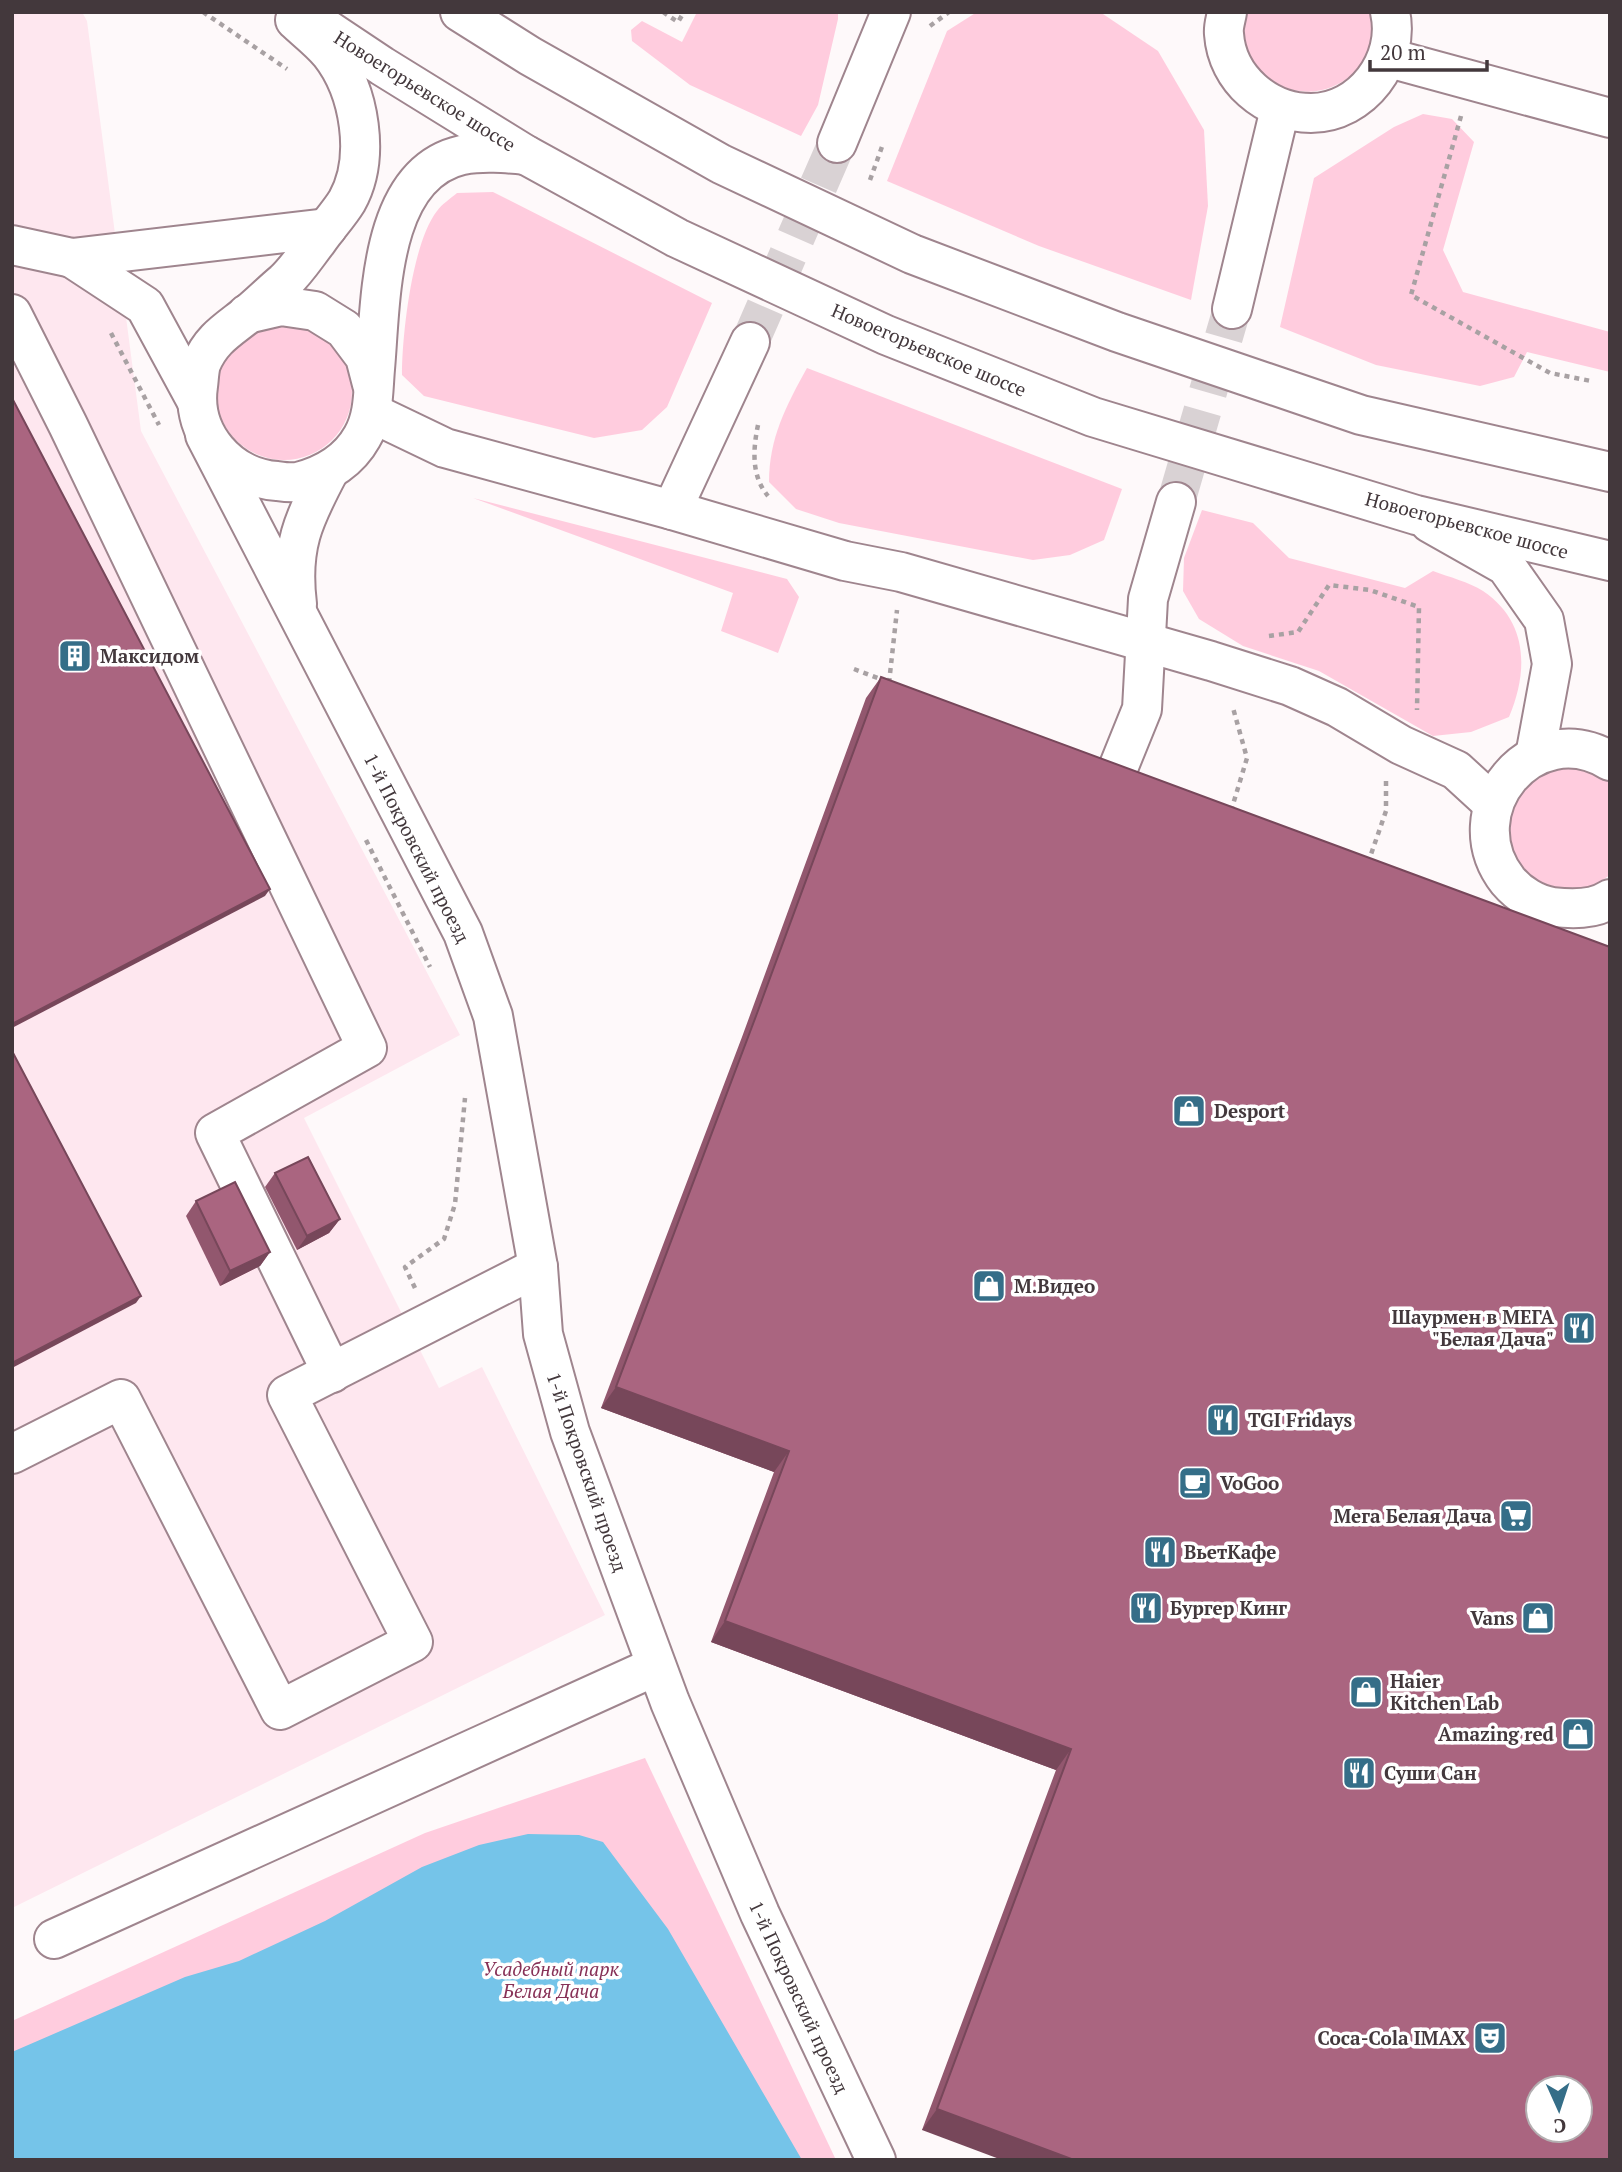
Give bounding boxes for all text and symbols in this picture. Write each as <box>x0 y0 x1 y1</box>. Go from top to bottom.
street label: Новоегорьевское шоссе <box>330 24 521 157</box>
scale bar <box>1370 28 1487 72</box>
text: 20 m <box>1380 38 1426 66</box>
street label: Новоегорьевское шоссе <box>828 297 1030 402</box>
street label: Новоегорьевское шоссе <box>1363 485 1571 564</box>
building icon: Максидом <box>56 637 94 675</box>
place label: Максидом <box>100 643 199 668</box>
street label: 1-й Покровский проезд <box>359 749 476 947</box>
shop icon: Desport <box>1170 1092 1208 1130</box>
place label: Desport <box>1214 1098 1286 1123</box>
shop icon: М.Видео <box>970 1267 1008 1305</box>
place label: М.Видео <box>1014 1273 1095 1298</box>
place label: Шаурмен в МЕГА "Белая Дача" <box>1392 1304 1554 1351</box>
restaurant icon: Шаурмен в МЕГА "Белая Дача" <box>1560 1309 1598 1347</box>
street label: 1-й Покровский проезд <box>542 1369 633 1575</box>
restaurant icon: TGI Fridays <box>1204 1401 1242 1439</box>
place label: TGI Fridays <box>1248 1407 1352 1432</box>
cafe icon: VoGoo <box>1176 1464 1214 1502</box>
place label: VoGoo <box>1220 1470 1279 1495</box>
supermarket icon: Мега Белая Дача <box>1497 1497 1535 1535</box>
place label: Мега Белая Дача <box>1333 1503 1492 1528</box>
restaurant icon: ВьетКафе <box>1141 1533 1179 1571</box>
place label: ВьетКафе <box>1184 1539 1277 1564</box>
restaurant icon: Бургер Кинг <box>1127 1589 1165 1627</box>
place label: Бургер Кинг <box>1170 1595 1287 1620</box>
shop icon: Vans <box>1519 1599 1557 1637</box>
place label: Vans <box>1470 1605 1514 1630</box>
place label: Haier Kitchen Lab <box>1390 1668 1499 1715</box>
shop icon: Haier Kitchen Lab <box>1347 1673 1385 1711</box>
shop icon: Amazing red <box>1559 1715 1597 1753</box>
place label: Amazing red <box>1438 1721 1555 1746</box>
restaurant icon: Суши Сан <box>1340 1754 1378 1792</box>
place label: Суши Сан <box>1384 1760 1477 1785</box>
street label: 1-й Покровский проезд <box>744 1897 855 2097</box>
park label: Усадебный парк Белая Дача <box>483 1956 619 2003</box>
theatre icon: Coca-Cola IMAX <box>1471 2019 1509 2057</box>
place label: Coca-Cola IMAX <box>1318 2025 1466 2050</box>
north arrow <box>1524 2074 1594 2144</box>
text: С <box>1553 2114 1567 2139</box>

